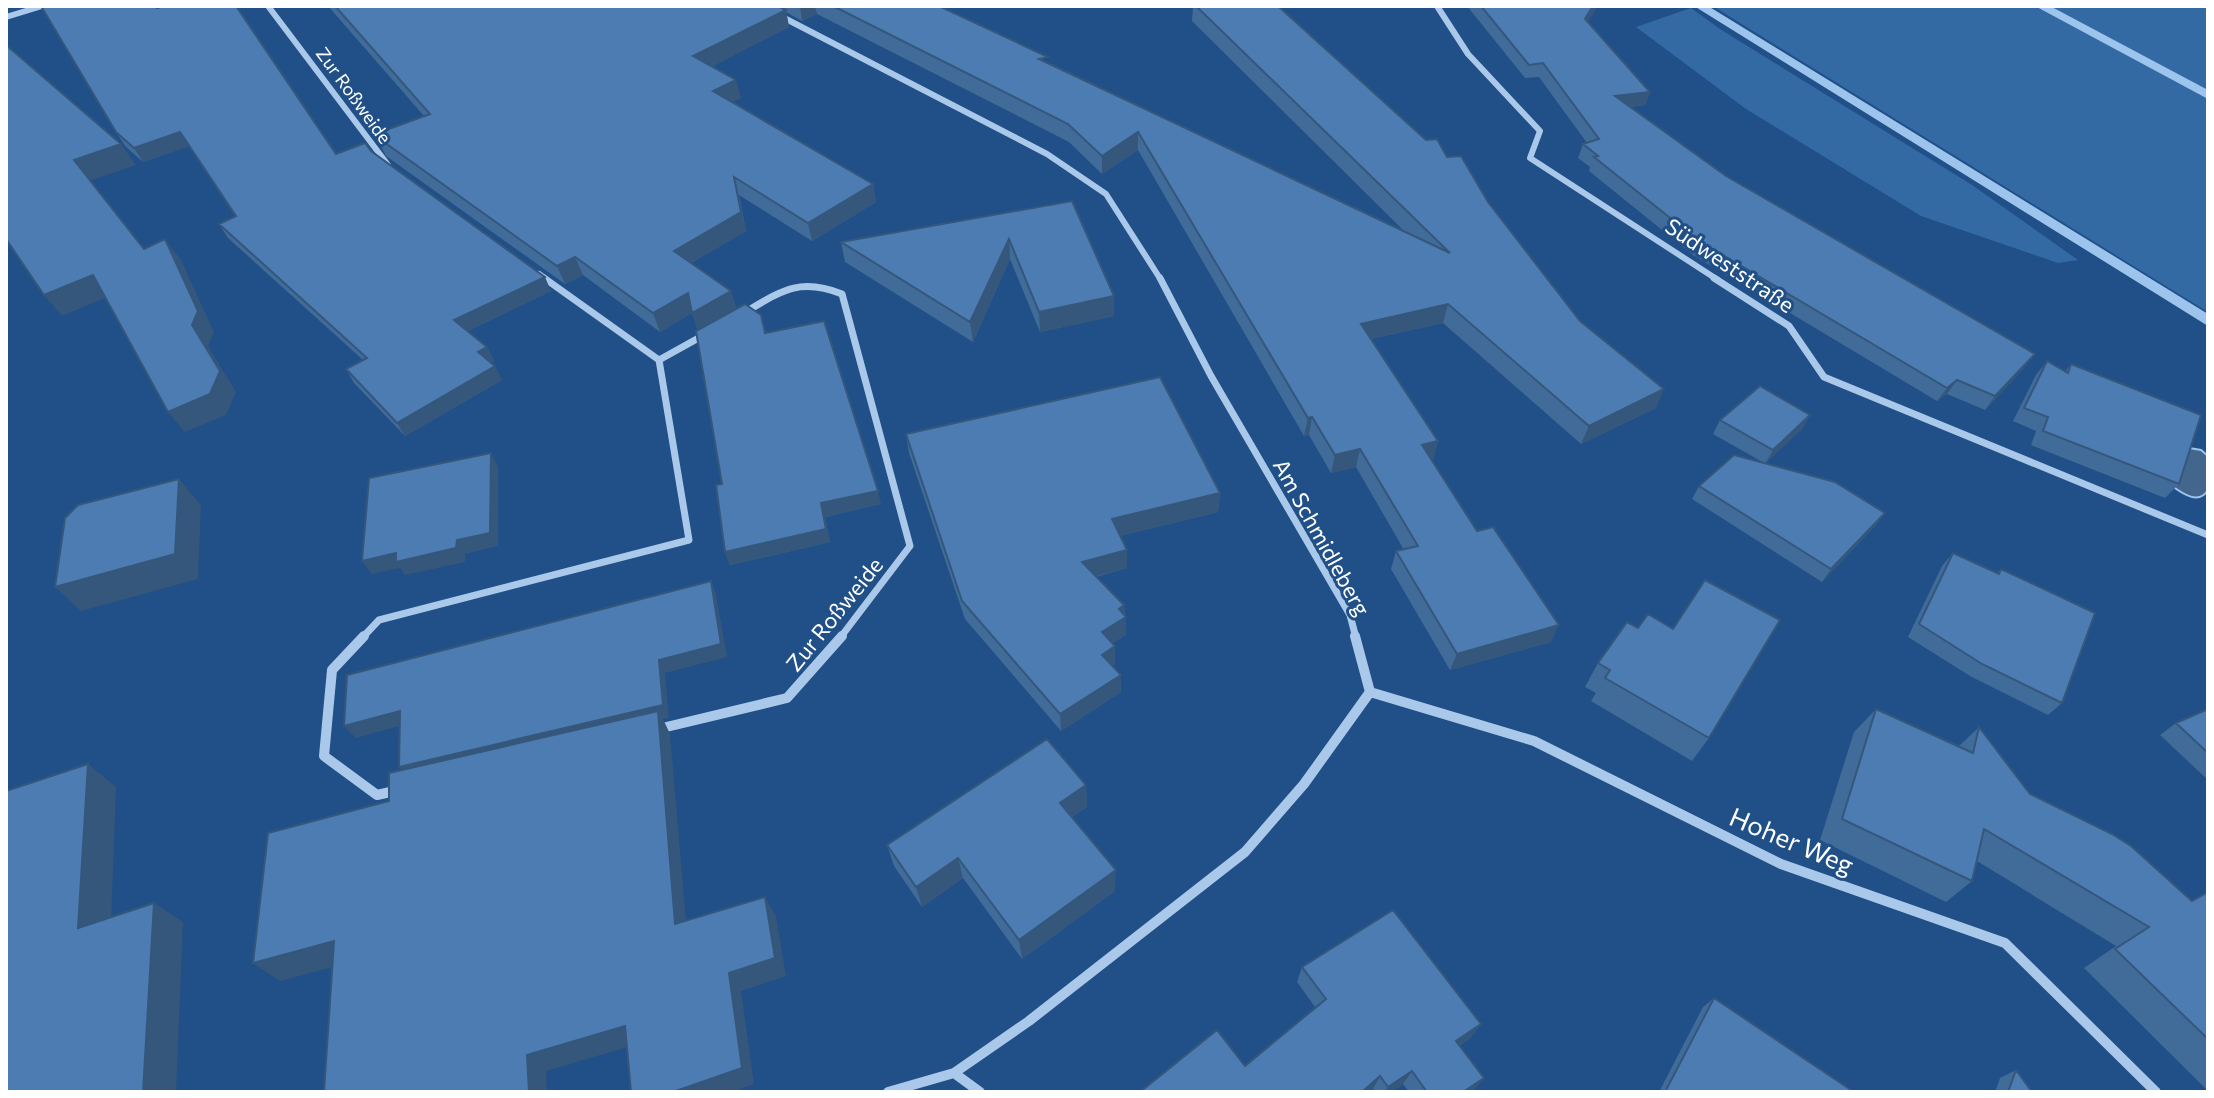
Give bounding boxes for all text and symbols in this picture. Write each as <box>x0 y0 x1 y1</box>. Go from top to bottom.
street label: Zur Roßweide <box>312 43 396 147</box>
street label: Südweststraße <box>1660 212 1800 318</box>
street label: Am Schmidleberg <box>1268 454 1376 620</box>
street label: Zur Roßweide <box>780 552 888 676</box>
street label: Hoher Weg <box>1725 800 1859 880</box>

